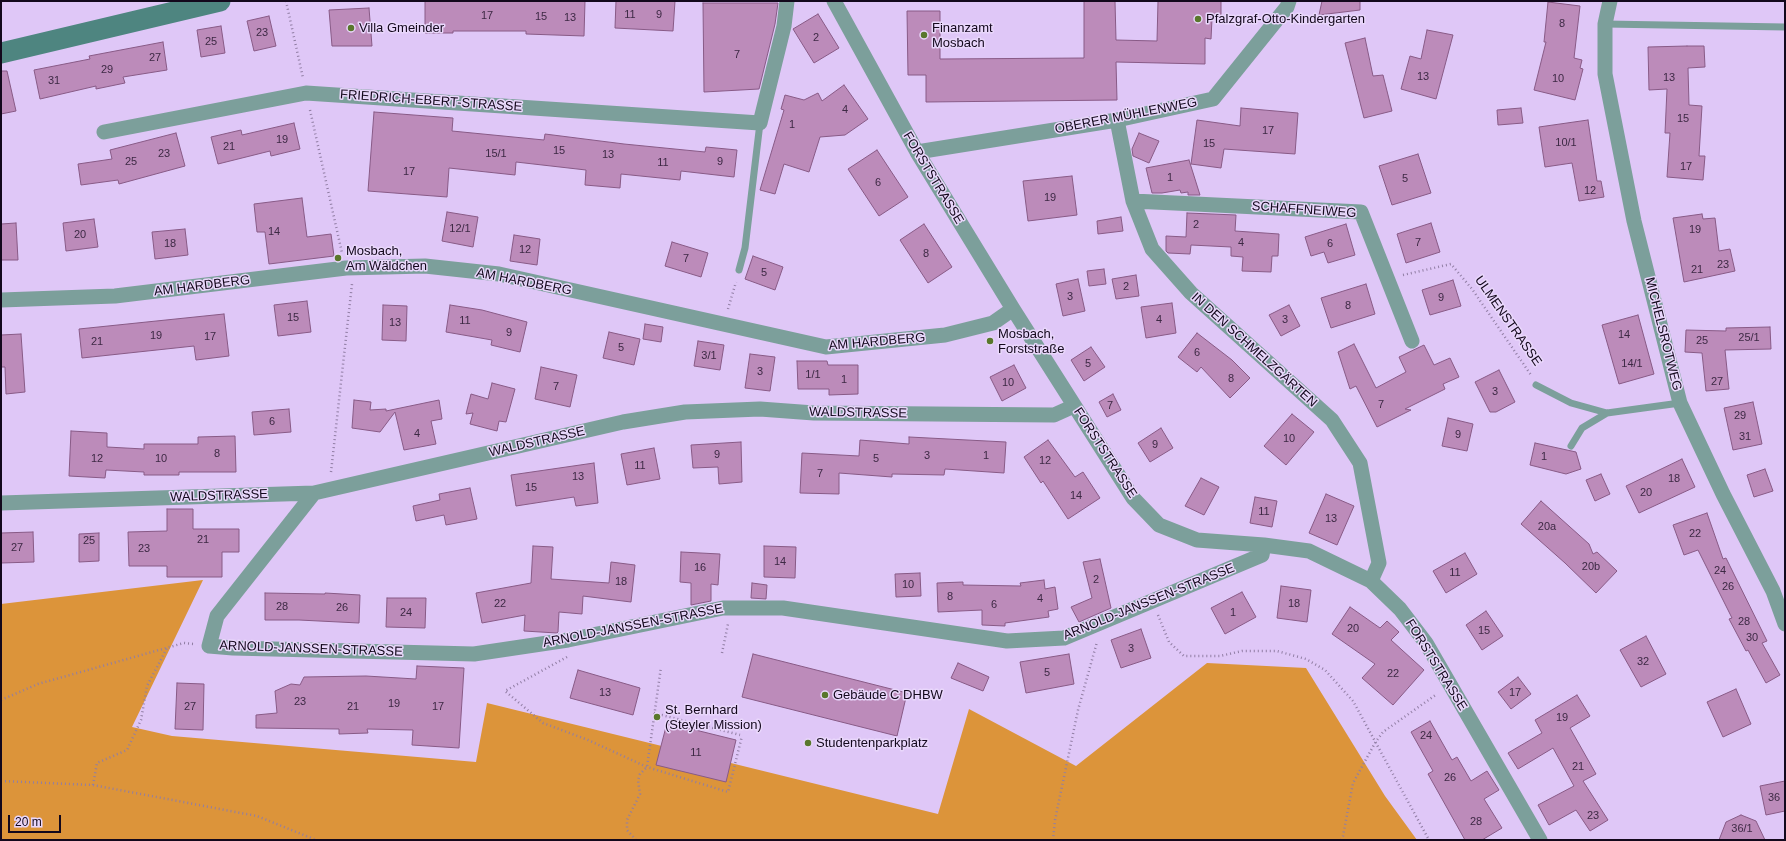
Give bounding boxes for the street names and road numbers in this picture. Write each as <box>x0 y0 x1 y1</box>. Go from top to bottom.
street label: FRIEDRICH-EBERT-STRASSE <box>339 87 523 115</box>
street label: OBERER MÜHLENWEG <box>1054 95 1198 137</box>
street label: FORSTSTRASSE <box>899 129 967 227</box>
street label: SCHAFFNEIWEG <box>1251 199 1357 221</box>
street label: AM HARDBERG <box>475 265 573 299</box>
street label: AM HARDBERG <box>153 272 251 300</box>
street label: ULMENSTRASSE <box>1471 273 1545 369</box>
street label: MICHELSROTWEG <box>1641 276 1685 392</box>
street label: IN DEN SCHMELZGÄRTEN <box>1188 289 1320 411</box>
street label: AM HARDBERG <box>828 330 926 354</box>
street label: WALDSTRASSE <box>809 404 907 422</box>
street label: FORSTSTRASSE <box>1070 405 1140 501</box>
street label: WALDSTRASSE <box>488 423 586 461</box>
street label: WALDSTRASSE <box>170 486 268 506</box>
street label: ARNOLD-JANSSEN-STRASSE <box>1061 560 1237 644</box>
street label: ARNOLD-JANSSEN-STRASSE <box>541 601 725 651</box>
street label: FORSTSTRASSE <box>1402 616 1470 714</box>
street label: ARNOLD-JANSSEN-STRASSE <box>219 638 403 660</box>

